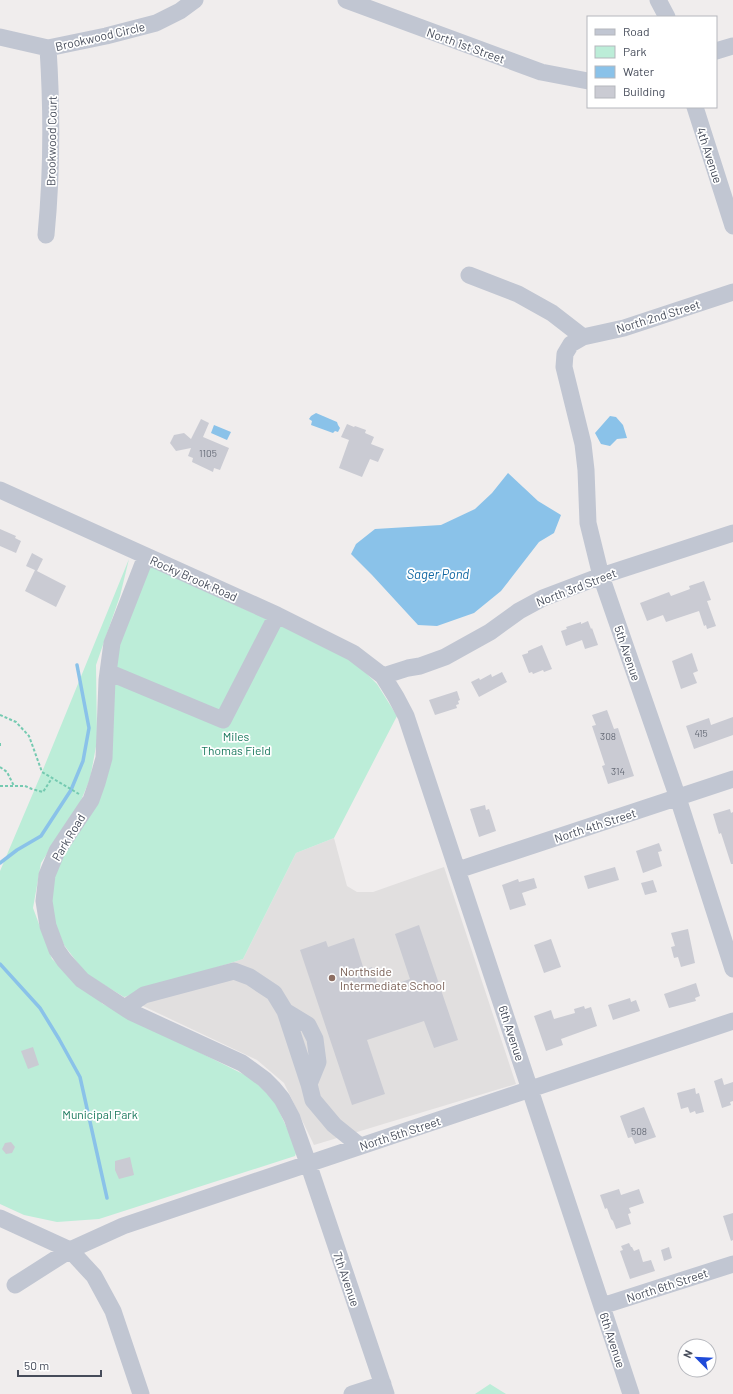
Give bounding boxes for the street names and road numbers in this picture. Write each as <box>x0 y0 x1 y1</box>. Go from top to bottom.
street label: Brookwood Circle <box>54 19 146 53</box>
street label: North 1st Street <box>425 24 507 66</box>
street label: Brookwood Court <box>43 96 59 186</box>
street label: 4th Avenue <box>694 125 726 185</box>
street label: North 2nd Street <box>614 297 702 335</box>
street label: Rocky Brook Road <box>148 553 240 603</box>
street label: North 3rd Street <box>534 565 618 609</box>
street label: 5th Avenue <box>612 624 644 682</box>
street label: North 4th Street <box>552 805 638 845</box>
street label: Park Road <box>48 811 88 863</box>
street label: 6th Avenue <box>496 1003 528 1063</box>
street label: North 5th Street <box>358 1113 442 1153</box>
street label: 7th Avenue <box>331 1250 363 1308</box>
street label: North 6th Street <box>625 1265 709 1305</box>
street label: 6th Avenue <box>597 1310 629 1370</box>

